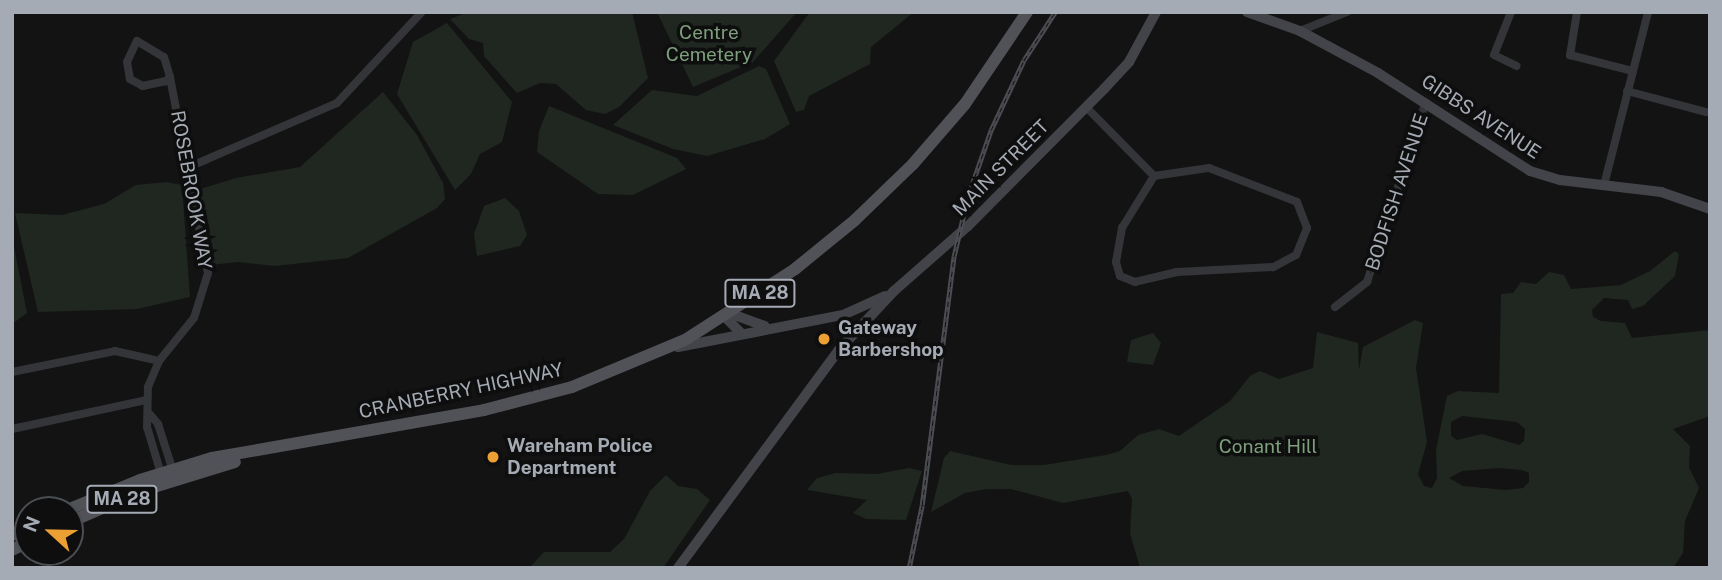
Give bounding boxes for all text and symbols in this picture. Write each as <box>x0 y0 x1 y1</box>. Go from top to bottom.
park label: Centre Cemetery <box>666 22 752 66</box>
street label: GIBBS AVENUE <box>1417 70 1545 164</box>
street label: ROSEBROOK WAY <box>166 108 216 272</box>
street label: BODFISH AVENUE <box>1361 111 1433 273</box>
street label: MAIN STREET <box>948 115 1054 221</box>
road number: MA 28 <box>723 278 797 307</box>
place label: Gateway Barbershop <box>838 317 944 361</box>
marker: Gateway Barbershop <box>816 331 832 347</box>
street label: CRANBERRY HIGHWAY <box>357 358 565 424</box>
place label: Wareham Police Department <box>507 435 653 479</box>
park label: Conant Hill <box>1219 436 1317 458</box>
marker: Wareham Police Department <box>485 449 501 465</box>
road number: MA 28 <box>85 485 159 514</box>
north arrow <box>14 496 84 566</box>
text: N <box>18 513 44 535</box>

